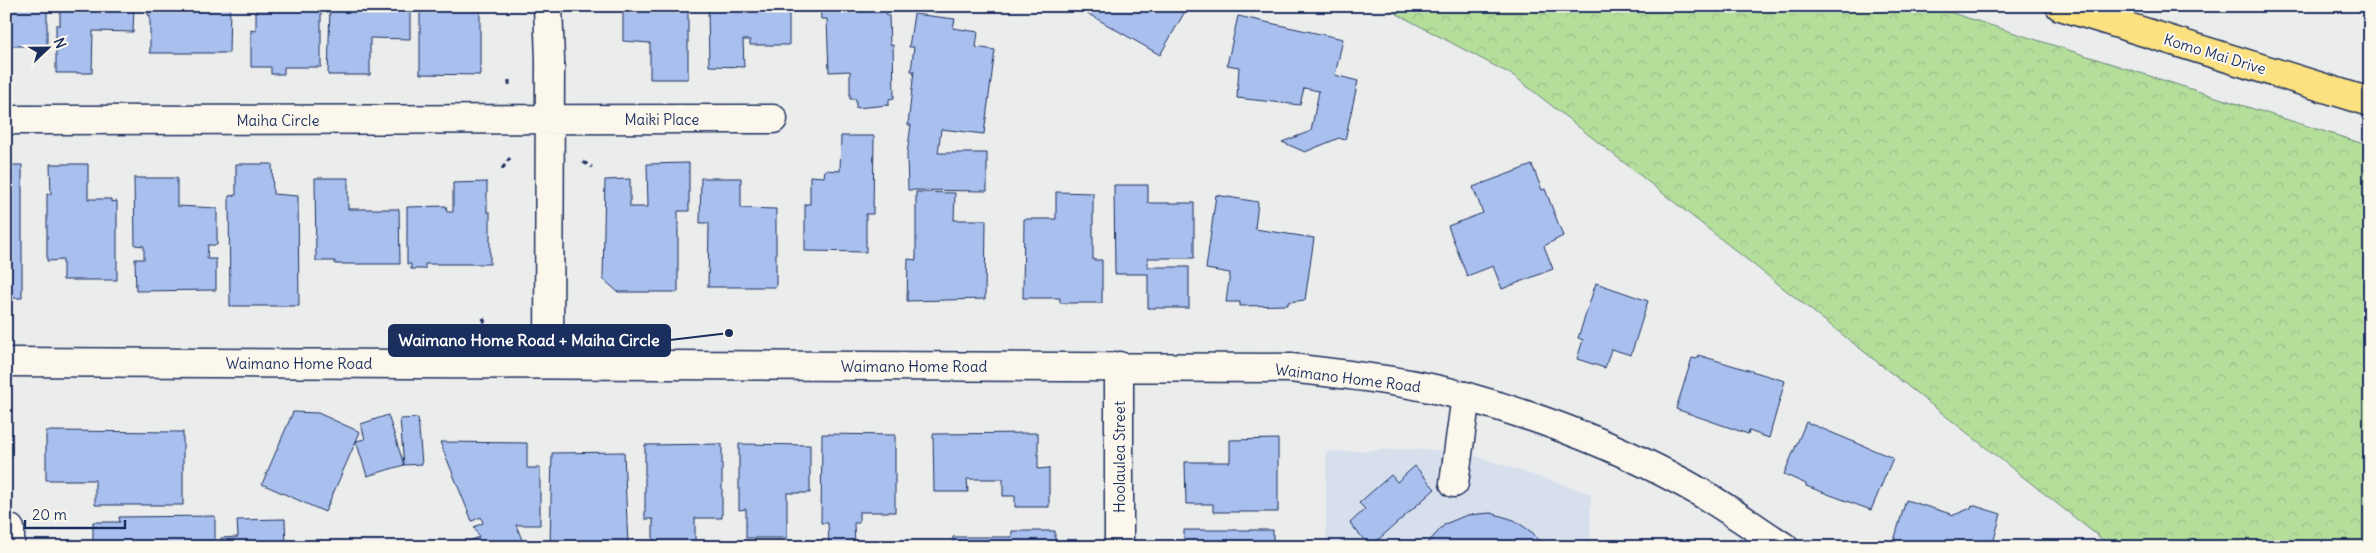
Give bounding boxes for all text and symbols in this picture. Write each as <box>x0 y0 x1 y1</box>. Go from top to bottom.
north arrow <box>22 22 72 72</box>
street label: Komo Mai Drive <box>2162 29 2268 79</box>
text: N <box>50 35 70 51</box>
street label: Maiki Place <box>625 110 699 129</box>
street label: Maiha Circle <box>236 111 320 130</box>
callout: Waimano Home Road + Maiha Circle <box>389 325 670 356</box>
text: Waimano Home Road + Maiha Circle <box>398 330 660 350</box>
street label: Waimano Home Road <box>226 354 373 373</box>
street label: Waimano Home Road <box>841 357 988 376</box>
street label: Waimano Home Road <box>1274 360 1422 396</box>
street label: Hoolaulea Street <box>1110 401 1129 513</box>
scale bar <box>25 498 125 530</box>
text: 20 m <box>32 505 67 524</box>

